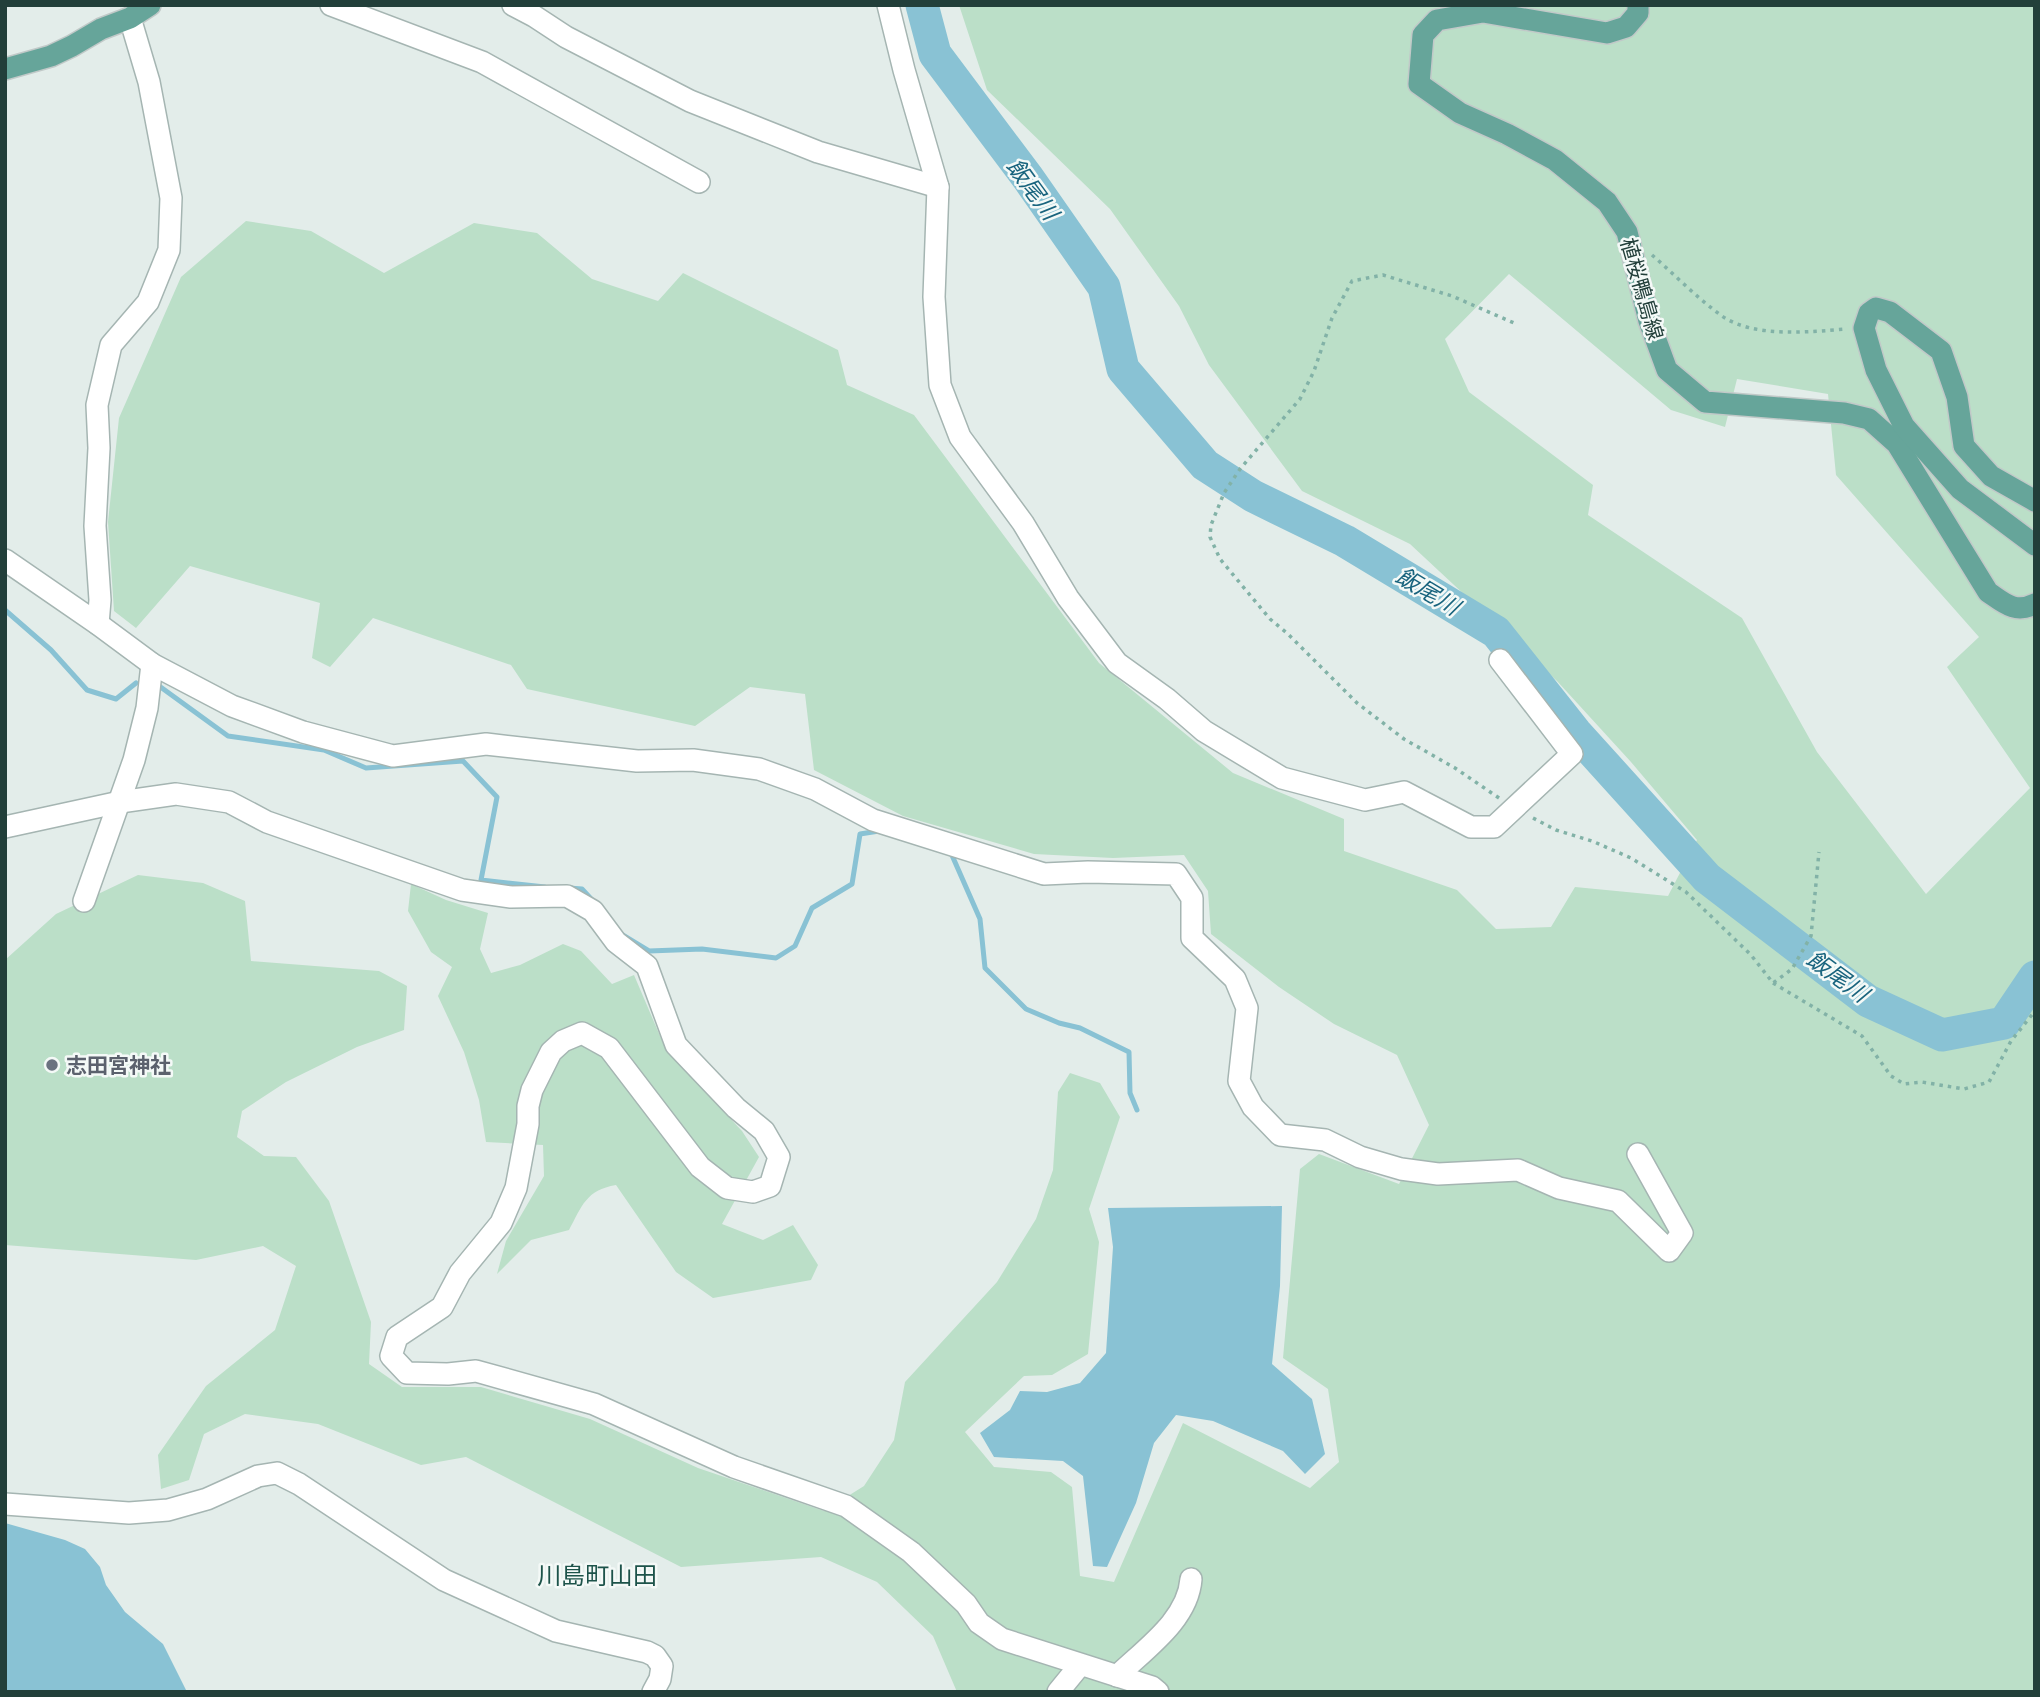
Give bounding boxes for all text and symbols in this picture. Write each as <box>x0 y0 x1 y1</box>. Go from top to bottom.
water label: 飯尾川 <box>1001 153 1067 228</box>
street label: 植桜鴨島線 <box>1615 235 1669 343</box>
water label: 飯尾川 <box>1391 561 1468 623</box>
water label: 飯尾川 <box>1802 944 1877 1010</box>
place label: 志田宮神社 <box>66 1052 171 1079</box>
marker: 志田宮神社 <box>44 1057 60 1073</box>
district label: 川島町山田 <box>537 1560 657 1591</box>

